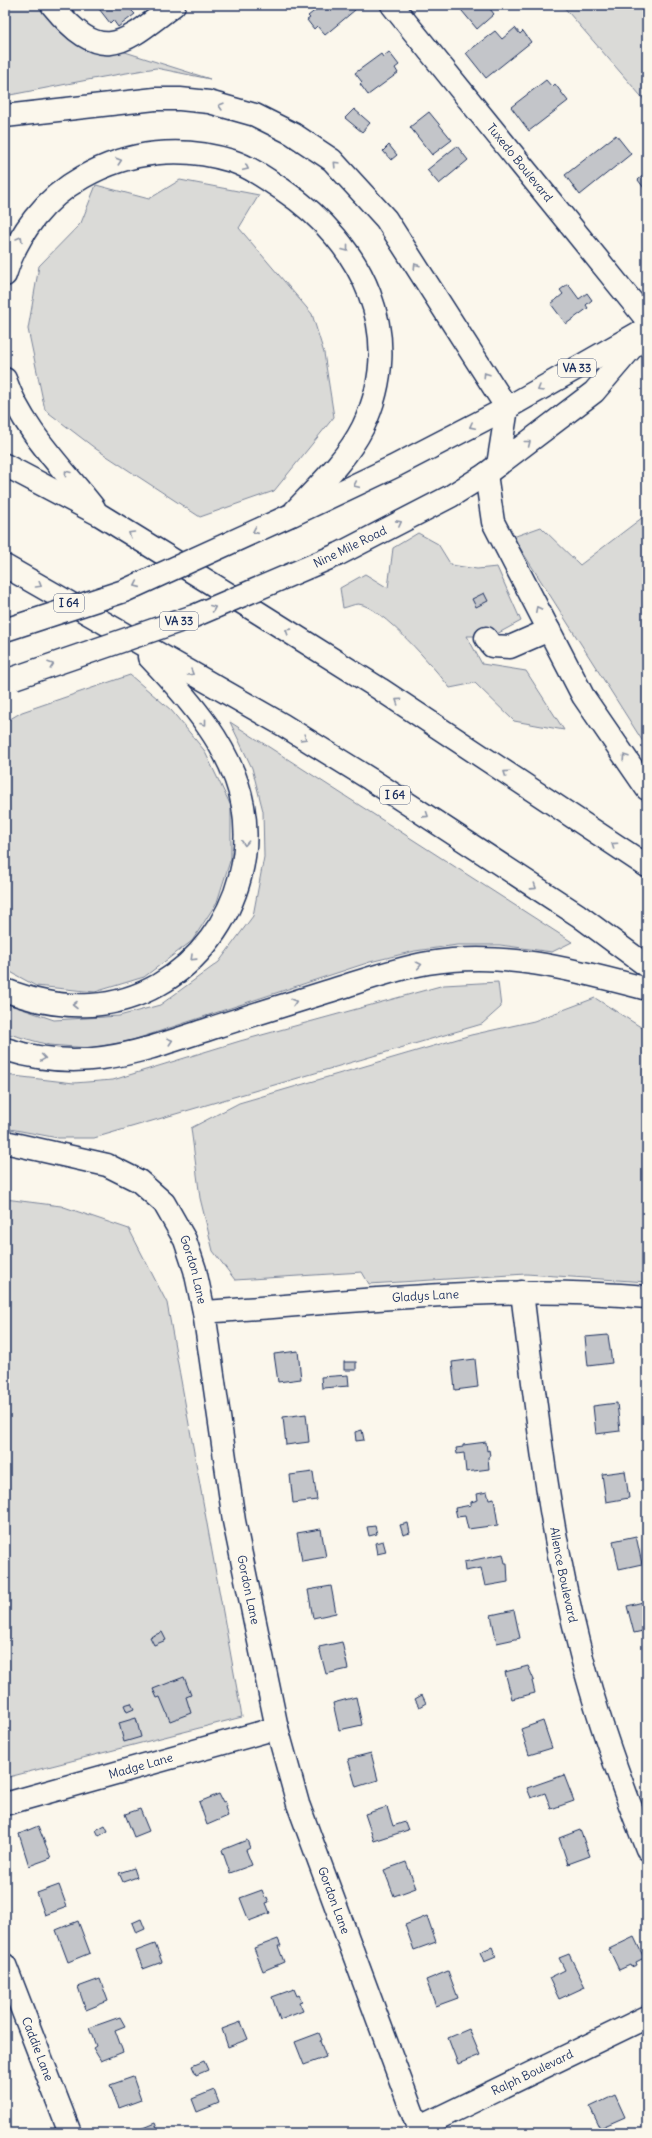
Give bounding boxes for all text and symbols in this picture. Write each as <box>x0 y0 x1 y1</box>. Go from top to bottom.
one-way arrow <box>218 102 225 111</box>
street label: Tuxedo Boulevard <box>484 120 556 205</box>
one-way arrow <box>116 157 123 165</box>
one-way arrow <box>333 161 340 169</box>
one-way arrow <box>242 163 250 171</box>
one-way arrow <box>16 236 23 244</box>
one-way arrow <box>341 245 348 252</box>
one-way arrow <box>413 263 421 270</box>
road number: VA 33 <box>558 359 596 377</box>
one-way arrow <box>483 372 491 379</box>
one-way arrow <box>537 385 544 392</box>
one-way arrow <box>469 421 477 429</box>
one-way arrow <box>523 440 530 447</box>
one-way arrow <box>64 471 71 478</box>
one-way arrow <box>353 480 361 488</box>
one-way arrow <box>394 520 402 528</box>
street label: Nine Mile Road <box>311 522 389 571</box>
one-way arrow <box>252 527 259 535</box>
one-way arrow <box>128 531 135 539</box>
one-way arrow <box>133 580 141 588</box>
one-way arrow <box>35 581 42 588</box>
road number: I 64 <box>54 594 84 612</box>
one-way arrow <box>209 605 216 613</box>
one-way arrow <box>535 606 543 613</box>
road number: VA 33 <box>160 612 198 630</box>
one-way arrow <box>285 628 292 636</box>
one-way arrow <box>47 661 54 670</box>
one-way arrow <box>187 669 195 676</box>
one-way arrow <box>395 698 402 705</box>
one-way arrow <box>199 718 206 725</box>
one-way arrow <box>300 734 307 741</box>
one-way arrow <box>623 755 630 762</box>
one-way arrow <box>503 770 510 778</box>
road number: I 64 <box>380 786 410 804</box>
one-way arrow <box>421 810 428 817</box>
one-way arrow <box>241 840 250 846</box>
one-way arrow <box>611 842 618 850</box>
one-way arrow <box>530 882 537 889</box>
one-way arrow <box>190 953 198 961</box>
one-way arrow <box>416 961 422 970</box>
one-way arrow <box>290 998 297 1007</box>
one-way arrow <box>72 1001 78 1009</box>
one-way arrow <box>167 1038 174 1046</box>
one-way arrow <box>40 1053 46 1062</box>
street label: Gordon Lane <box>177 1232 210 1305</box>
street label: Gladys Lane <box>391 1286 459 1305</box>
street label: Allence Boulevard <box>547 1526 581 1624</box>
street label: Gordon Lane <box>234 1553 263 1626</box>
street label: Madge Lane <box>107 1749 175 1782</box>
street label: Gordon Lane <box>315 1865 354 1936</box>
street label: Caddie Lane <box>19 2015 57 2083</box>
street label: Ralph Boulevard <box>489 2046 575 2098</box>

